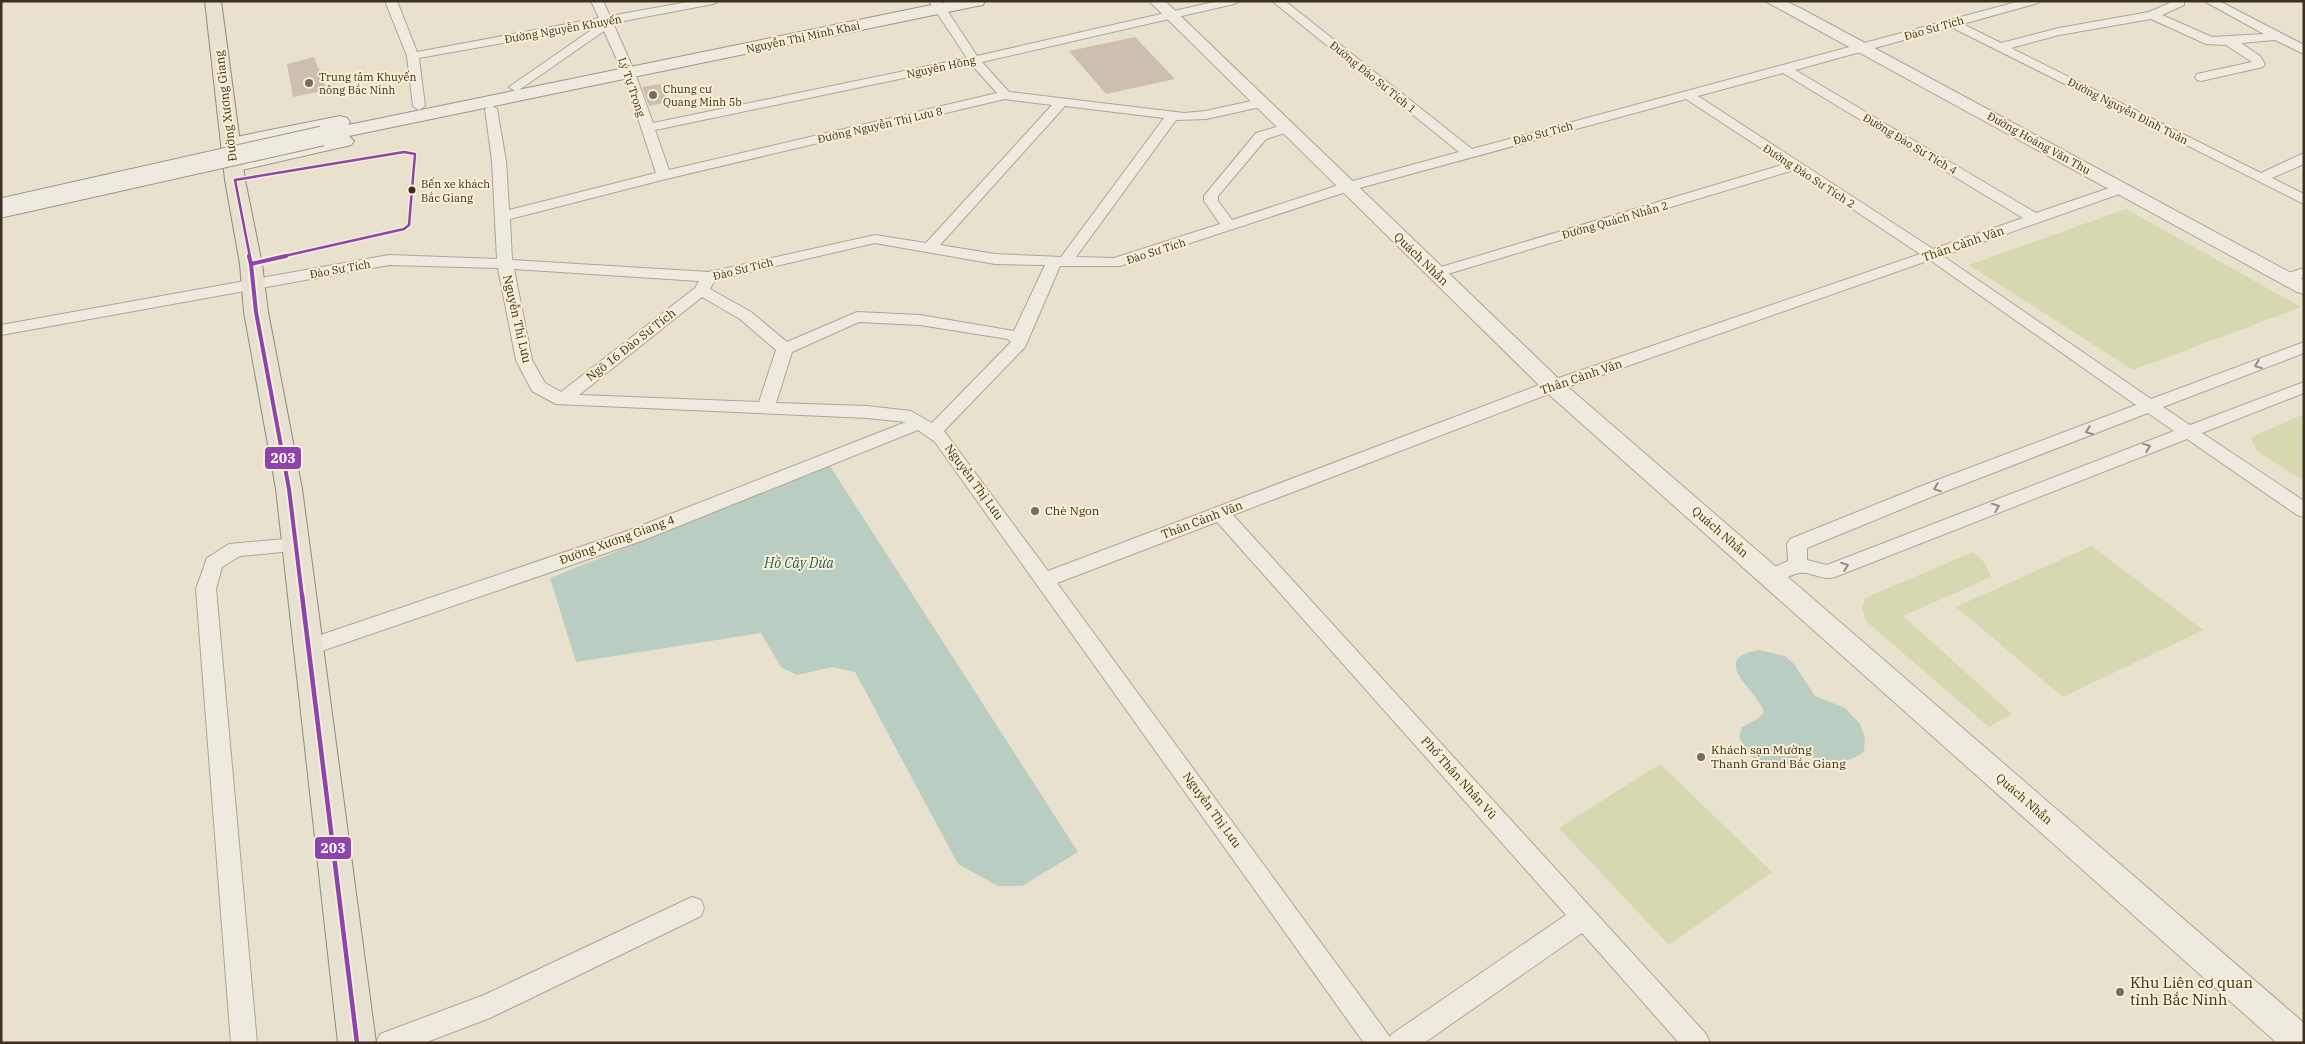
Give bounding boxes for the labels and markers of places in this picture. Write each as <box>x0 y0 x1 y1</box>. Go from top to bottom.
place label: Trung tâm Khuyến nông Bắc Ninh <box>319 70 417 97</box>
marker: Trung tâm Khuyến nông Bắc Ninh <box>303 77 315 89</box>
place label: Chung cư Quang Minh 5b <box>663 82 742 109</box>
marker: Chung cư Quang Minh 5b <box>647 89 659 101</box>
place label: Bến xe khách Bắc Giang <box>421 177 490 205</box>
marker: Bến xe khách Bắc Giang <box>407 185 417 195</box>
place label: Chè Ngon <box>1045 503 1100 518</box>
marker: Chè Ngon <box>1029 505 1041 517</box>
place label: Khách sạn Mường Thanh Grand Bắc Giang <box>1711 742 1846 771</box>
marker: Khách sạn Mường Thanh Grand Bắc Giang <box>1695 751 1707 763</box>
place label: Khu Liên cơ quan tỉnh Bắc Ninh <box>2130 973 2253 1009</box>
marker: Khu Liên cơ quan tỉnh Bắc Ninh <box>2114 986 2126 998</box>

